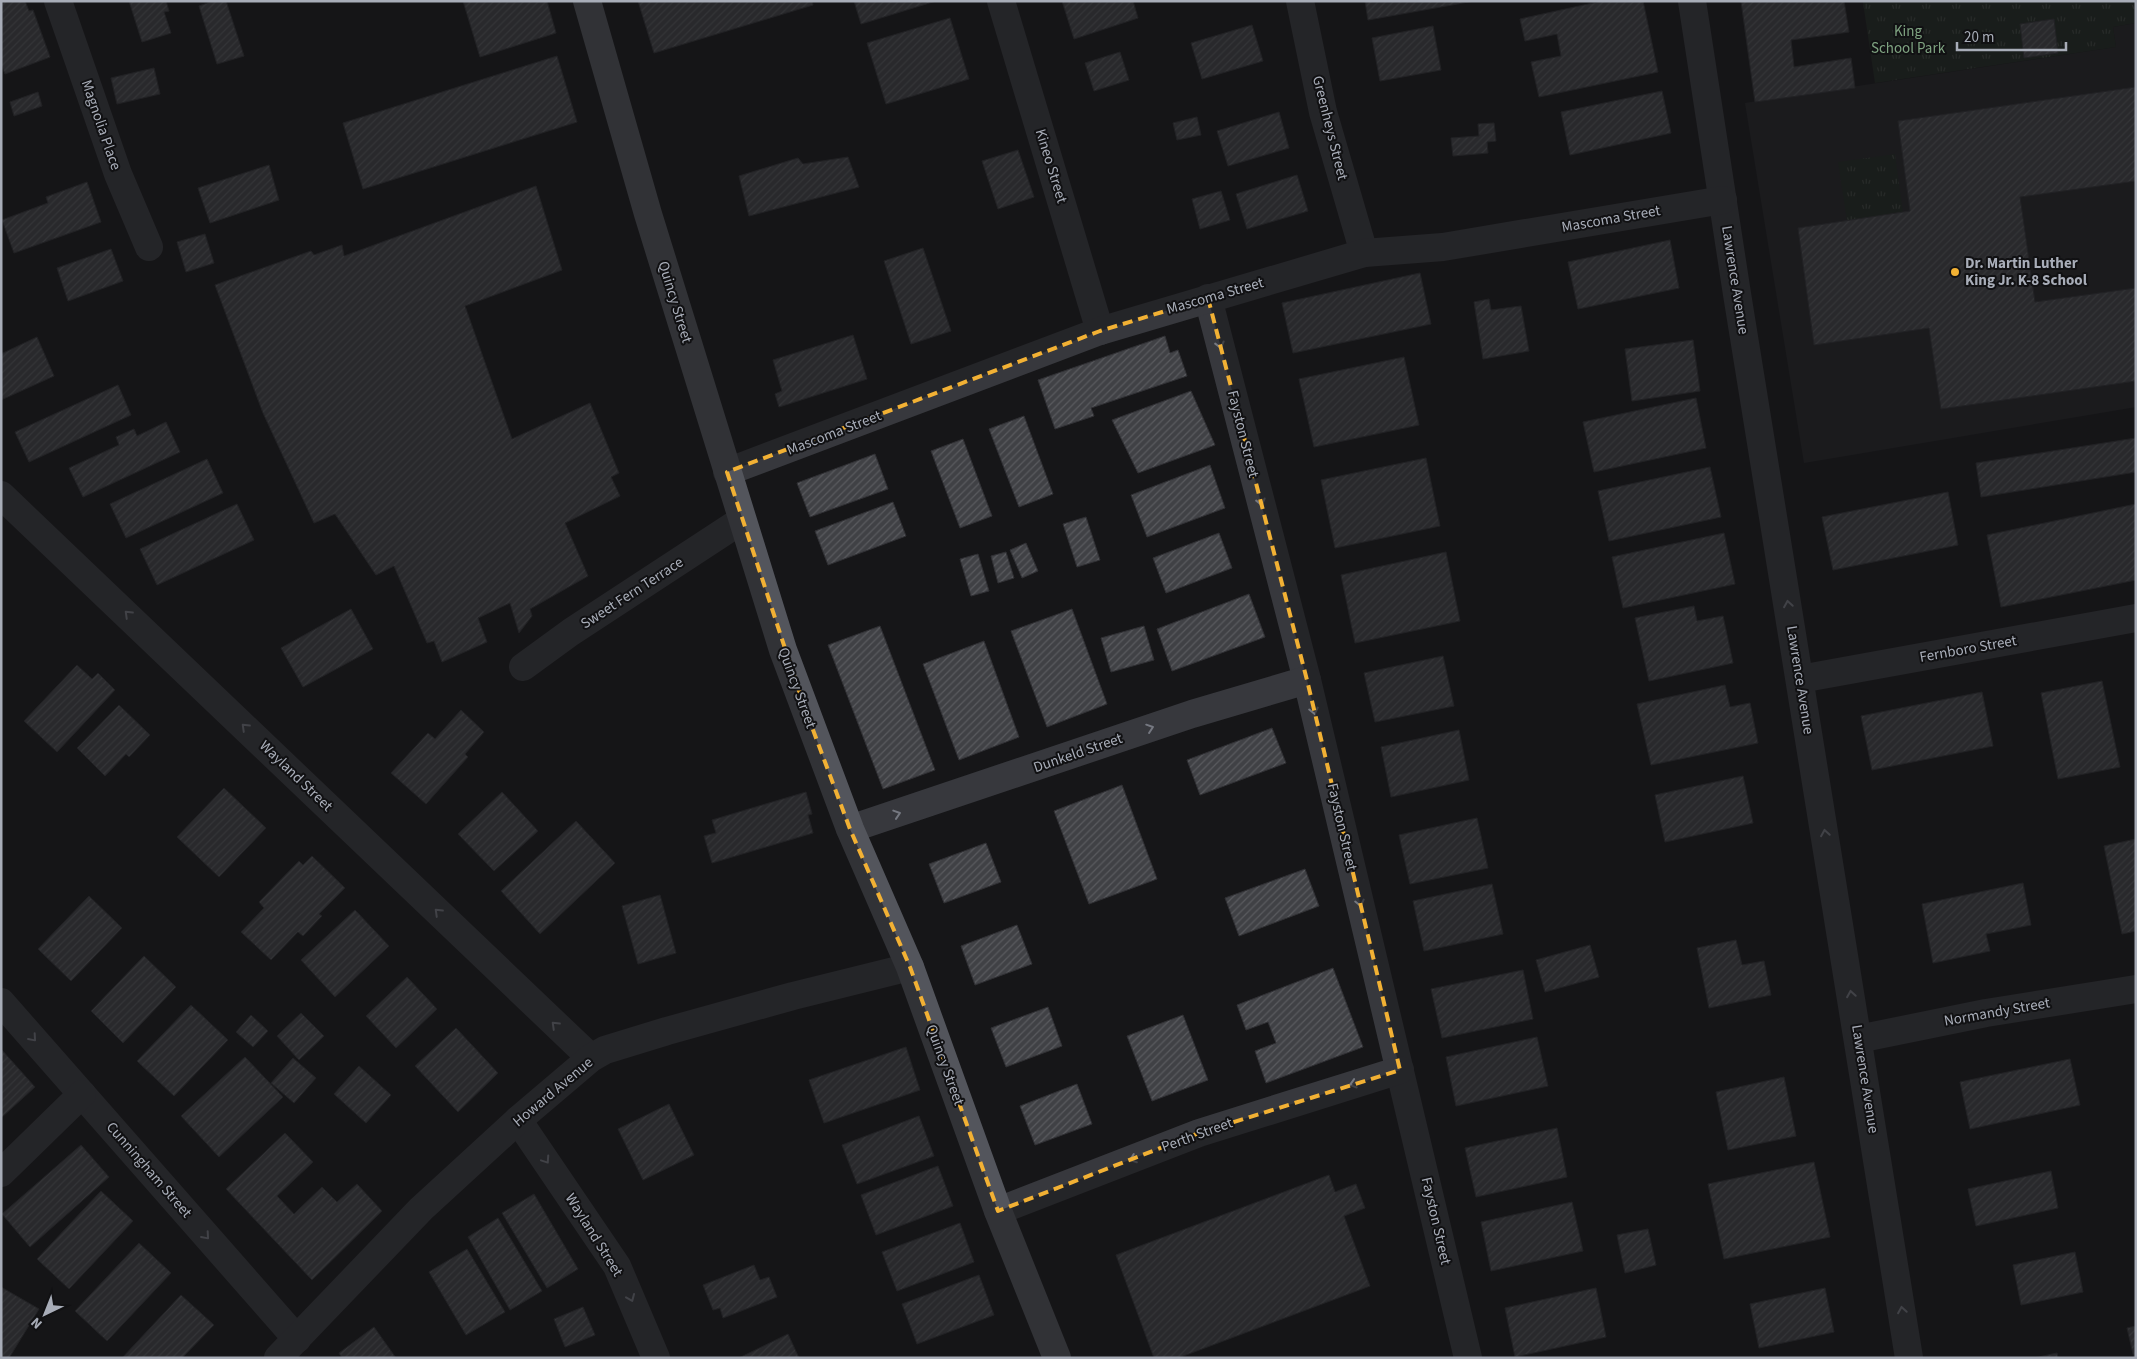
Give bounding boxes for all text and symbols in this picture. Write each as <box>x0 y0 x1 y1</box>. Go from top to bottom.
scale bar <box>1957 20 2066 52</box>
park label: King School Park <box>1871 21 1946 59</box>
text: 20 m <box>1964 27 1994 48</box>
street label: Greenheys Street <box>1307 74 1353 182</box>
street label: Magnolia Place <box>76 77 126 173</box>
street label: Kineo Street <box>1030 126 1072 206</box>
street label: Mascoma Street <box>1560 200 1662 238</box>
street label: Lawrence Avenue <box>1716 224 1754 336</box>
place label: Dr. Martin Luther King Jr. K-8 School <box>1965 253 2088 291</box>
street label: Quincy Street <box>653 259 697 345</box>
marker: Dr. Martin Luther King Jr. K-8 School <box>1949 266 1961 278</box>
street label: Mascoma Street <box>1164 272 1266 320</box>
one-way arrow <box>1215 341 1225 349</box>
street label: Fayston Street <box>1222 388 1264 480</box>
street label: Mascoma Street <box>784 405 884 461</box>
one-way arrow <box>1255 498 1266 507</box>
street label: Sweet Fern Terrace <box>577 552 687 634</box>
one-way arrow <box>1783 599 1793 608</box>
one-way arrow <box>124 611 133 620</box>
street label: Lawrence Avenue <box>1781 624 1819 736</box>
street label: Fernboro Street <box>1918 630 2018 668</box>
street label: Quincy Street <box>773 645 821 731</box>
one-way arrow <box>1308 706 1319 715</box>
one-way arrow <box>242 724 251 733</box>
one-way arrow <box>1146 724 1154 734</box>
street label: Dunkeld Street <box>1031 728 1125 778</box>
street label: Wayland Street <box>255 736 337 816</box>
street label: Fayston Street <box>1322 781 1362 873</box>
one-way arrow <box>892 809 900 819</box>
one-way arrow <box>1821 829 1831 838</box>
one-way arrow <box>1354 898 1365 907</box>
one-way arrow <box>435 909 444 918</box>
one-way arrow <box>1847 989 1857 998</box>
street label: Normandy Street <box>1942 992 2052 1032</box>
one-way arrow <box>552 1022 561 1031</box>
street label: Quincy Street <box>921 1022 969 1108</box>
street label: Lawrence Avenue <box>1846 1023 1884 1135</box>
one-way arrow <box>28 1033 37 1042</box>
street label: Howard Avenue <box>508 1052 598 1132</box>
one-way arrow <box>1350 1079 1358 1089</box>
street label: Perth Street <box>1158 1112 1236 1158</box>
street label: Cunningham Street <box>101 1117 197 1223</box>
one-way arrow <box>1129 1153 1138 1163</box>
one-way arrow <box>540 1155 549 1164</box>
street label: Fayston Street <box>1416 1175 1456 1267</box>
street label: Wayland Street <box>560 1189 628 1281</box>
one-way arrow <box>201 1231 210 1240</box>
north arrow <box>20 1289 70 1339</box>
one-way arrow <box>624 1293 635 1302</box>
one-way arrow <box>1897 1305 1907 1314</box>
text: N <box>27 1312 47 1333</box>

